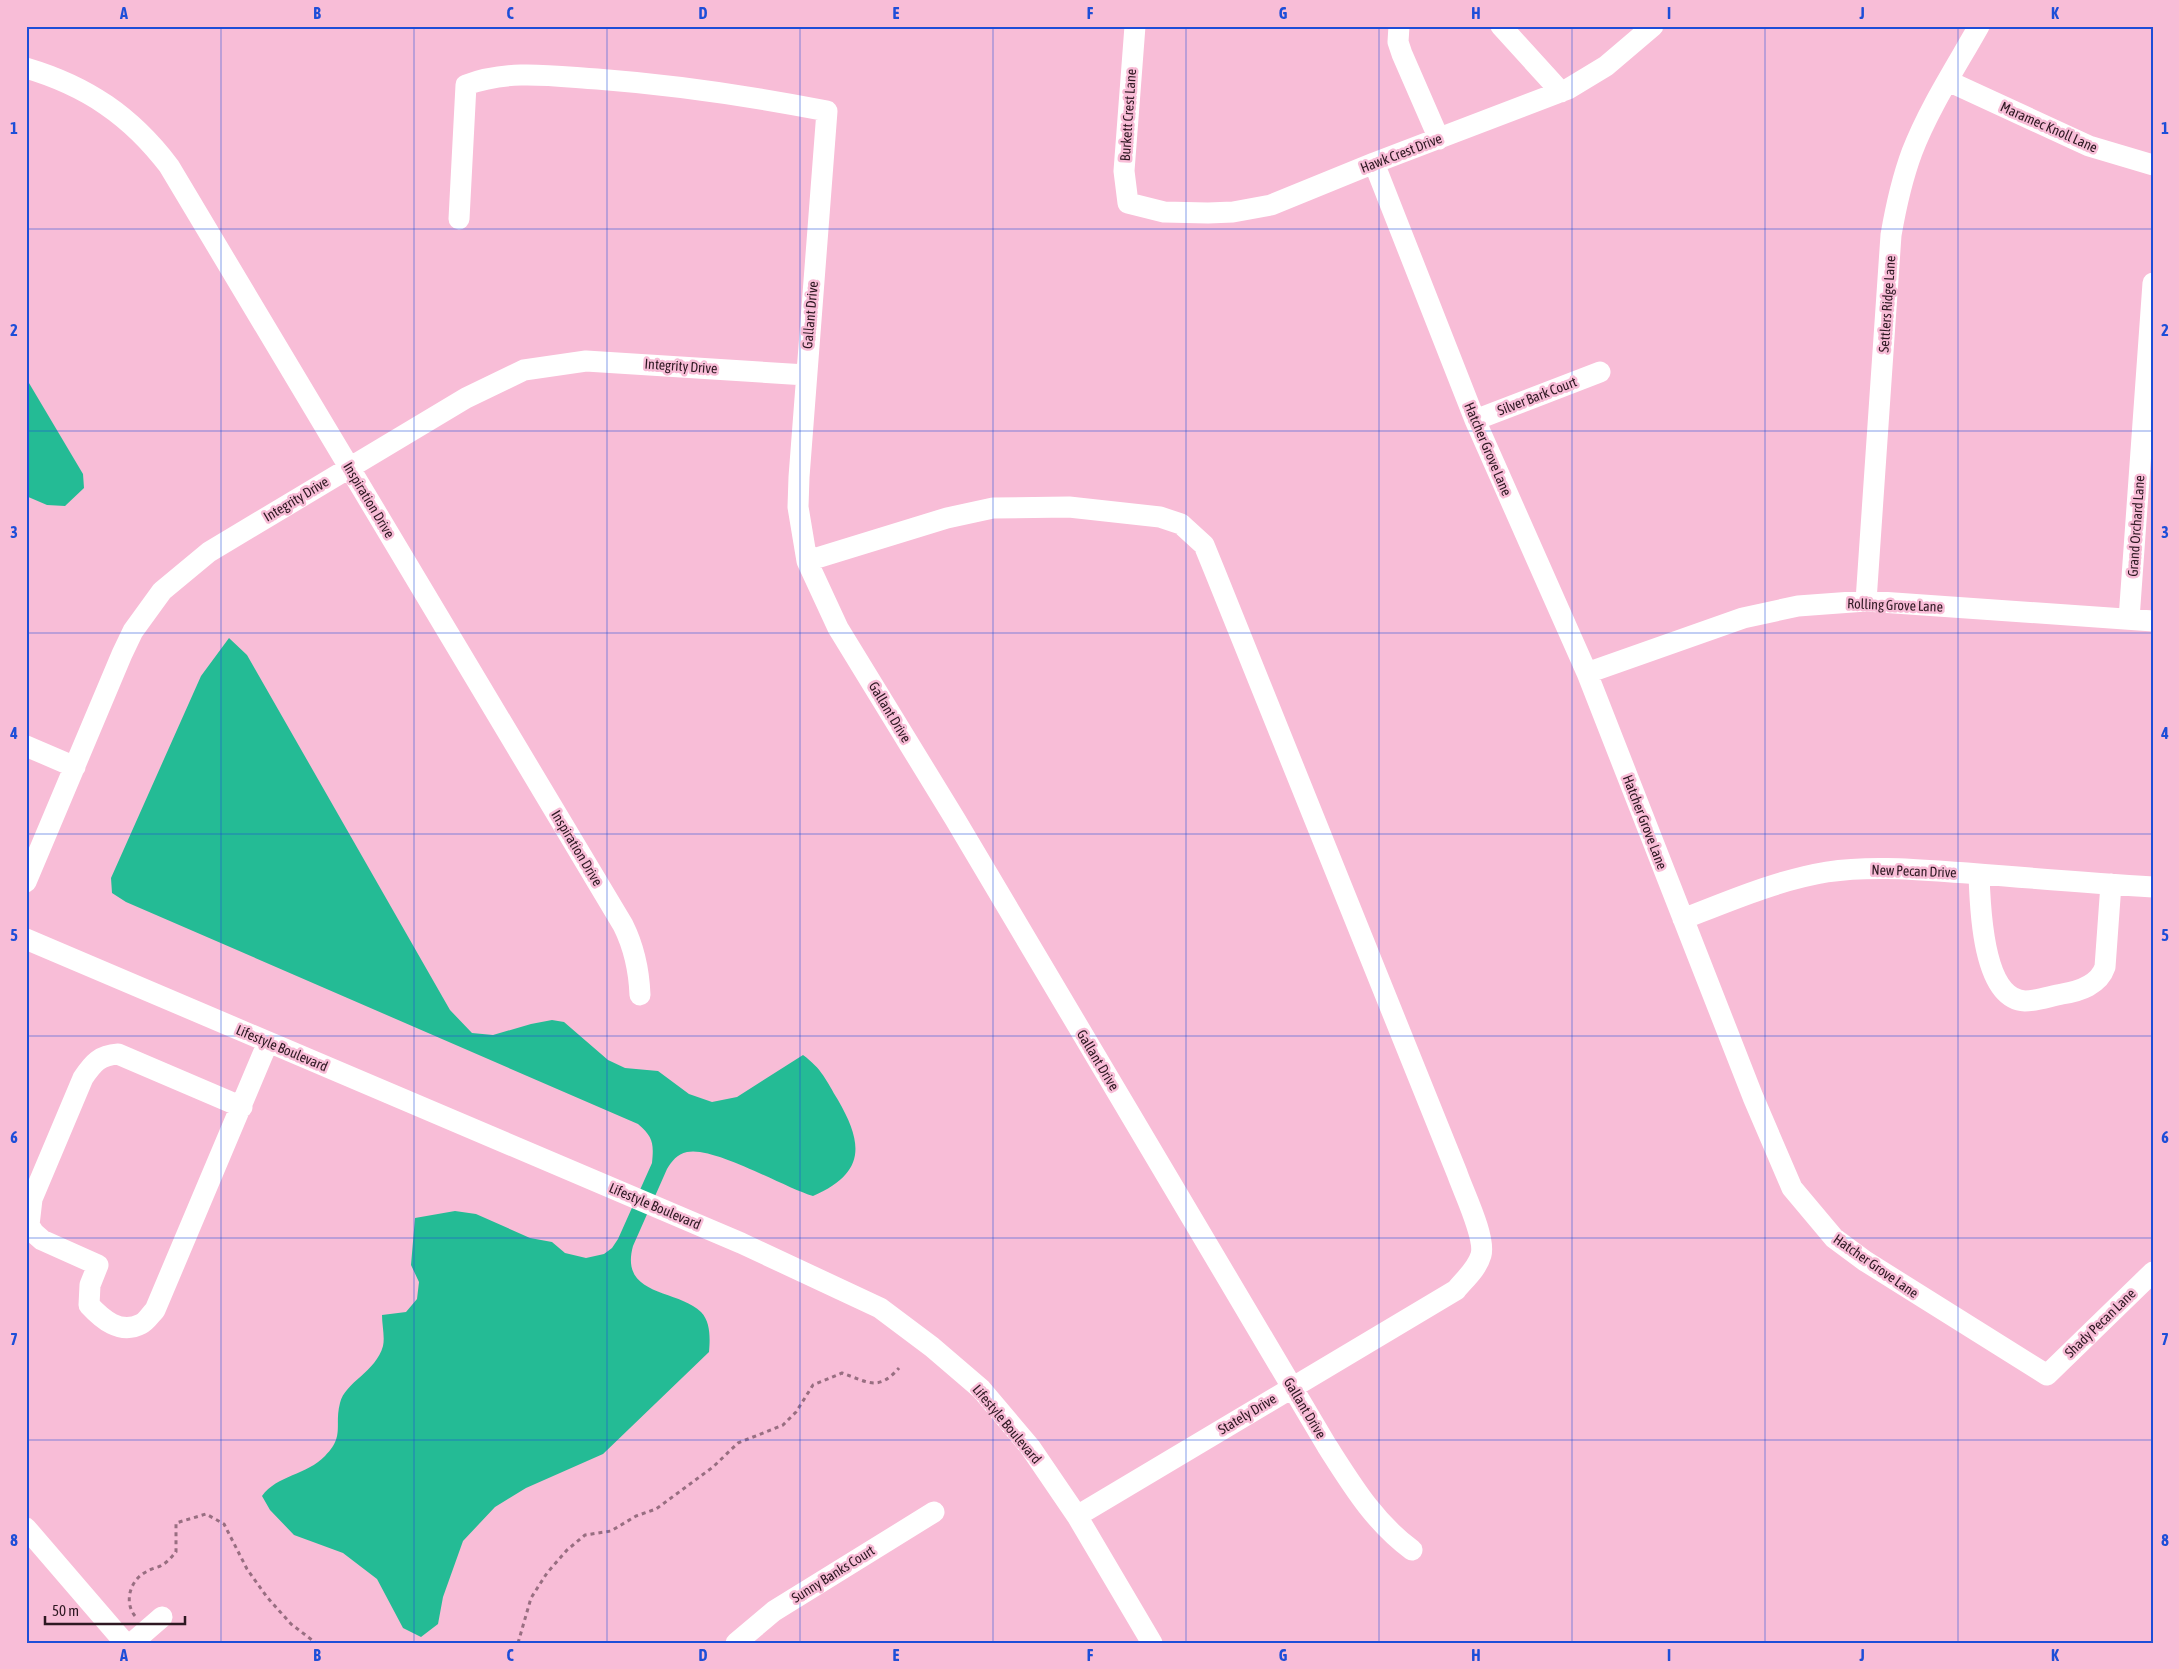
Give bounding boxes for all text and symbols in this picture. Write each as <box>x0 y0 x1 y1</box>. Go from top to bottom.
text: A <box>119 4 128 22</box>
text: B <box>313 4 321 22</box>
text: C <box>506 4 514 22</box>
text: D <box>699 4 708 22</box>
text: E <box>893 4 900 22</box>
text: F <box>1087 4 1094 22</box>
text: G <box>1279 4 1288 22</box>
text: H <box>1471 4 1481 22</box>
text: I <box>1667 4 1671 22</box>
text: J <box>1858 4 1865 22</box>
text: K <box>2051 4 2059 22</box>
street label: Burkett Crest Lane <box>1117 68 1139 162</box>
street label: Maramec Knoll Lane <box>1998 98 2100 156</box>
text: 1 <box>10 119 18 137</box>
text: 1 <box>2161 119 2169 137</box>
street label: Hawk Crest Drive <box>1358 130 1444 176</box>
street label: Settlers Ridge Lane <box>1876 255 1898 353</box>
street label: Gallant Drive <box>799 281 821 349</box>
text: 2 <box>10 321 18 339</box>
text: 2 <box>2161 321 2169 339</box>
street label: Integrity Drive <box>644 355 718 377</box>
street label: Silver Bark Court <box>1495 374 1579 418</box>
street label: Hatcher Grove Lane <box>1461 400 1515 498</box>
street label: Inspiration Drive <box>340 459 398 541</box>
street label: Integrity Drive <box>261 473 331 525</box>
street label: Grand Orchard Lane <box>2124 475 2148 577</box>
text: 3 <box>10 523 18 541</box>
text: 3 <box>2161 523 2169 541</box>
street label: Rolling Grove Lane <box>1847 595 1943 615</box>
street label: Gallant Drive <box>866 679 914 745</box>
text: 4 <box>9 724 18 742</box>
text: 4 <box>2160 724 2169 742</box>
street label: Hatcher Grove Lane <box>1620 773 1670 871</box>
street label: Inspiration Drive <box>548 807 606 889</box>
street label: New Pecan Drive <box>1871 862 1957 880</box>
text: 5 <box>10 926 18 944</box>
text: 5 <box>2161 926 2169 944</box>
street label: Lifestyle Boulevard <box>234 1021 330 1075</box>
street label: Gallant Drive <box>1074 1027 1122 1093</box>
text: 6 <box>10 1128 18 1146</box>
text: 6 <box>2161 1128 2169 1146</box>
street label: Lifestyle Boulevard <box>607 1179 703 1233</box>
street label: Hatcher Grove Lane <box>1830 1231 1922 1301</box>
street label: Shady Pecan Lane <box>2061 1285 2139 1361</box>
text: 7 <box>10 1330 18 1348</box>
text: 7 <box>2161 1330 2169 1348</box>
street label: Gallant Drive <box>1281 1375 1329 1441</box>
street label: Lifestyle Boulevard <box>969 1381 1045 1467</box>
street label: Stately Drive <box>1215 1390 1279 1438</box>
text: 8 <box>10 1531 18 1549</box>
text: 8 <box>2161 1531 2169 1549</box>
street label: Sunny Banks Court <box>789 1542 877 1606</box>
scale bar <box>45 1594 185 1626</box>
text: 50 m <box>52 1602 79 1619</box>
text: A <box>119 1646 128 1664</box>
text: B <box>313 1646 321 1664</box>
text: C <box>506 1646 514 1664</box>
text: D <box>699 1646 708 1664</box>
text: E <box>893 1646 900 1664</box>
text: F <box>1087 1646 1094 1664</box>
text: G <box>1279 1646 1288 1664</box>
text: H <box>1471 1646 1481 1664</box>
text: I <box>1667 1646 1671 1664</box>
text: J <box>1858 1646 1865 1664</box>
text: K <box>2051 1646 2059 1664</box>

